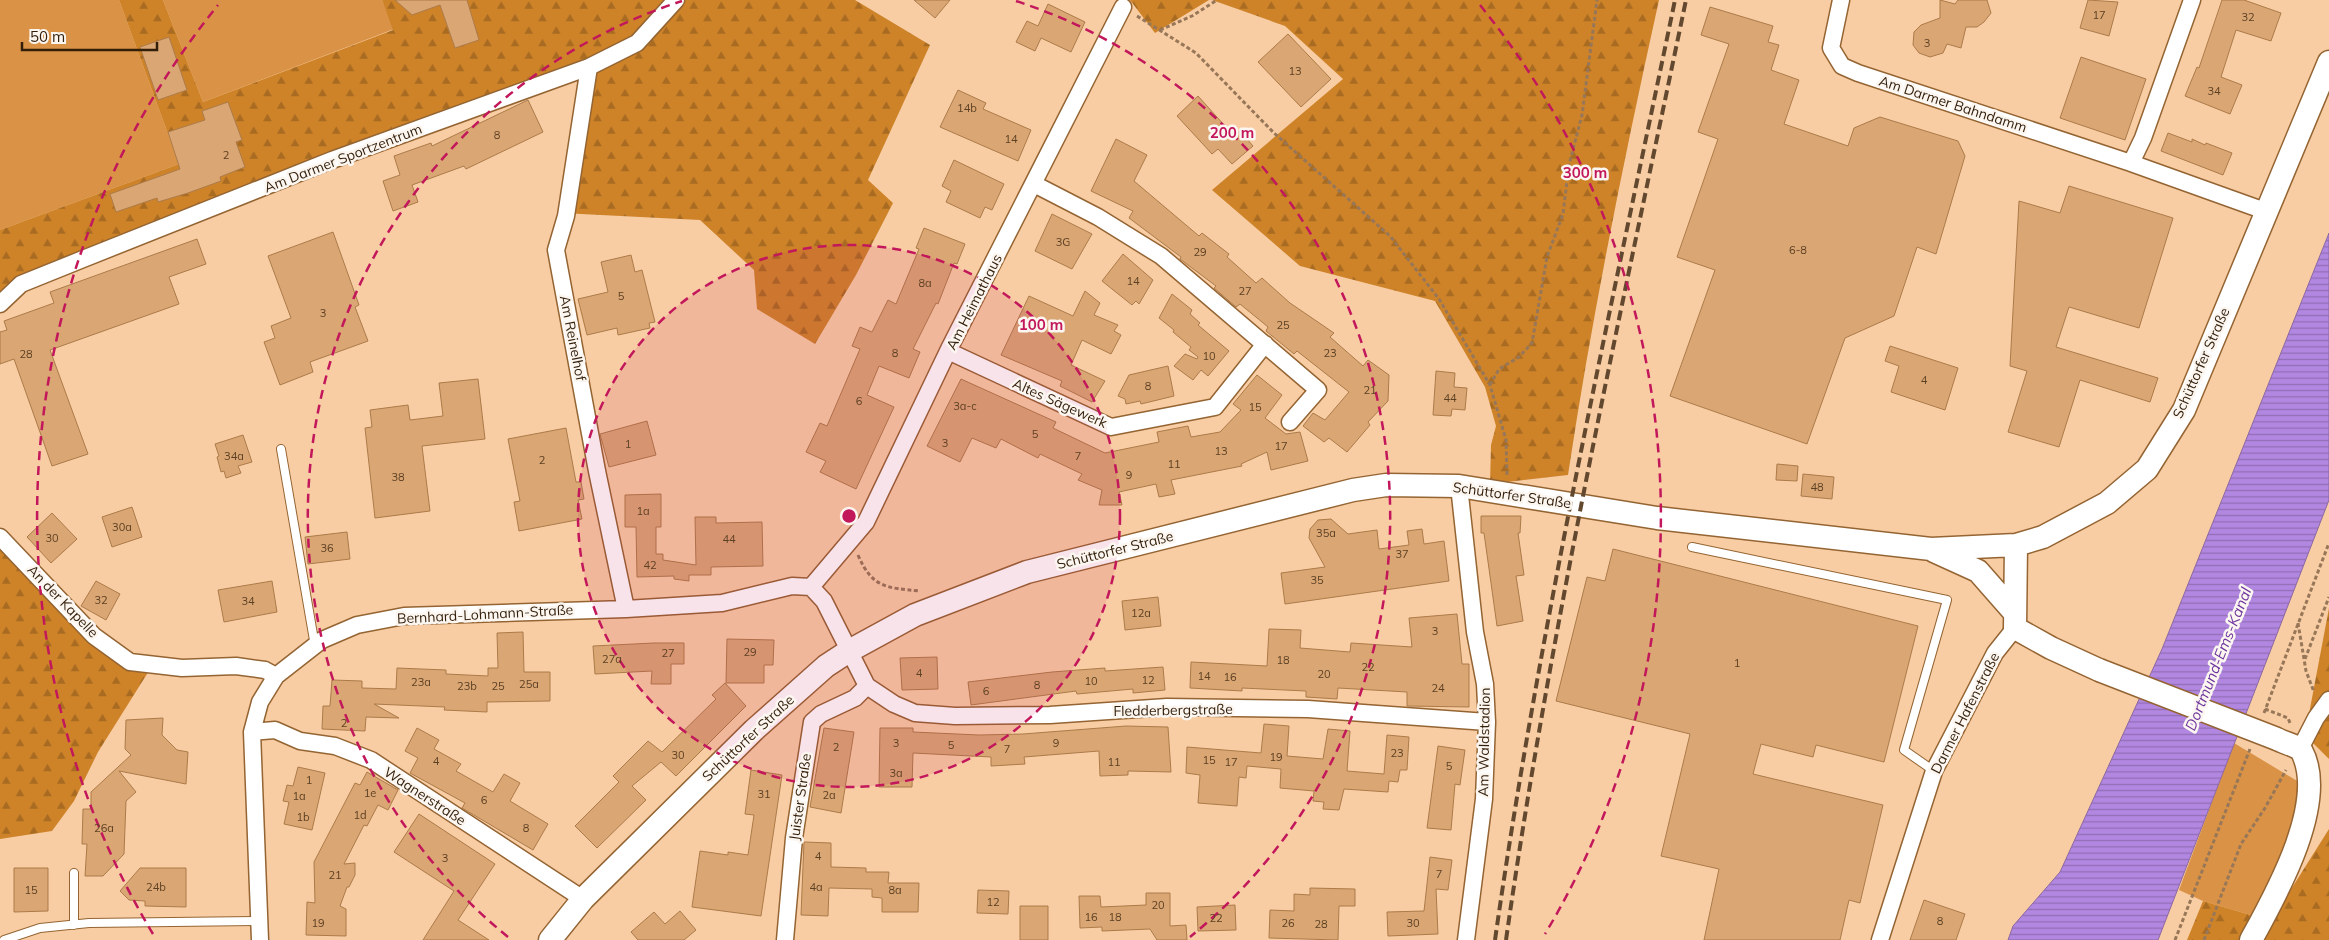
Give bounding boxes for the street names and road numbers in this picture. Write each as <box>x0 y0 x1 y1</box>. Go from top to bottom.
street label: Am Darmer Bahndamm <box>1877 72 2029 136</box>
street label: Am Darmer Sportzentrum <box>262 120 424 196</box>
street label: Am Heimathaus <box>942 251 1006 353</box>
street label: Am Reinelhof <box>556 294 590 383</box>
street label: Schüttorfer Straße <box>2169 305 2233 421</box>
street label: Altes Sägewerk <box>1010 374 1111 432</box>
street label: Schüttorfer Straße <box>1452 478 1572 512</box>
street label: Schüttorfer Straße <box>1055 527 1175 573</box>
street label: An der Kapelle <box>24 561 102 641</box>
street label: Bernhard-Lohmann-Straße <box>396 600 574 628</box>
street label: Darmer Hafenstraße <box>1927 649 2003 777</box>
street label: Am Waldstadion <box>1474 687 1494 797</box>
street label: Schüttorfer Straße <box>698 691 798 785</box>
street label: Fledderbergstraße <box>1113 700 1233 720</box>
street label: Juister Straße <box>785 752 815 842</box>
street label: Wagnerstraße <box>381 763 469 829</box>

